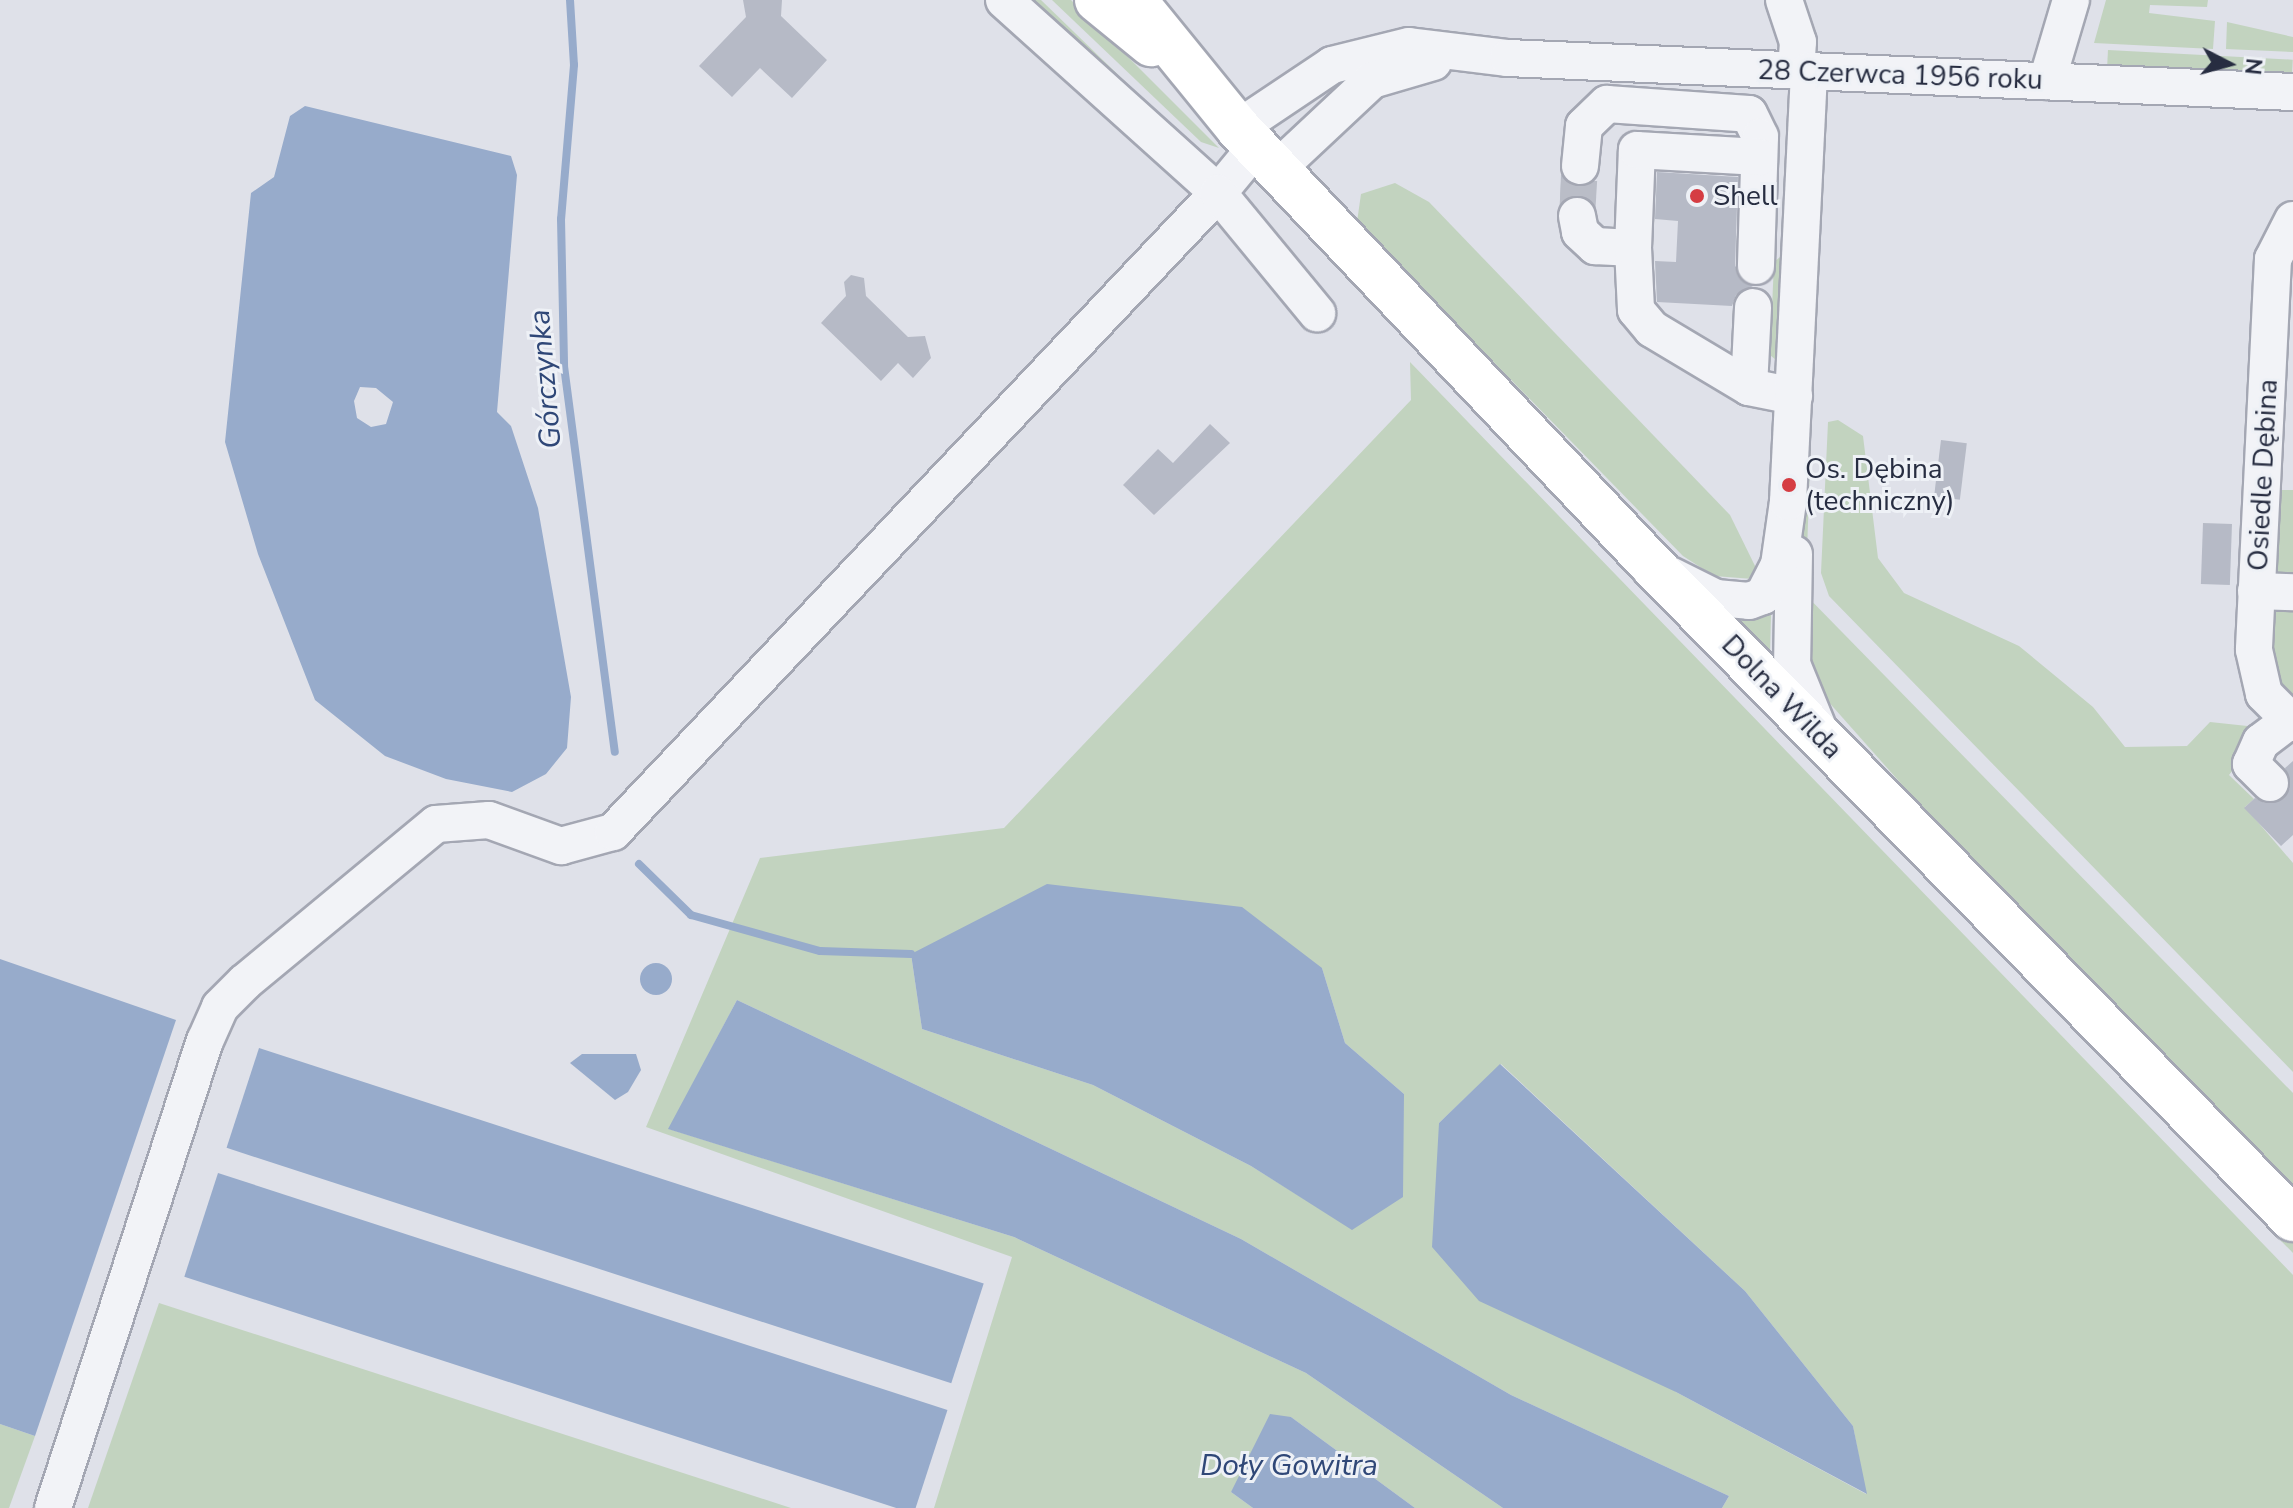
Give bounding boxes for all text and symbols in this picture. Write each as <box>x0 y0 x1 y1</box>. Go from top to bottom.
north arrow <box>2189 24 2269 104</box>
street label: 28 Czerwca 1956 roku <box>1757 53 2043 97</box>
text: N <box>2237 57 2269 76</box>
place label: Shell <box>1713 179 1778 213</box>
marker: Shell <box>1688 187 1706 205</box>
water label: Górczynka <box>522 308 570 450</box>
street label: Osiedle Dębina <box>2241 378 2285 572</box>
place label: Os. Dębina (techniczny) <box>1805 452 1955 518</box>
marker: Os. Dębina (techniczny) <box>1780 476 1798 494</box>
street label: Dolna Wilda <box>1715 628 1849 766</box>
water label: Doły Gowitra <box>1200 1448 1378 1484</box>

